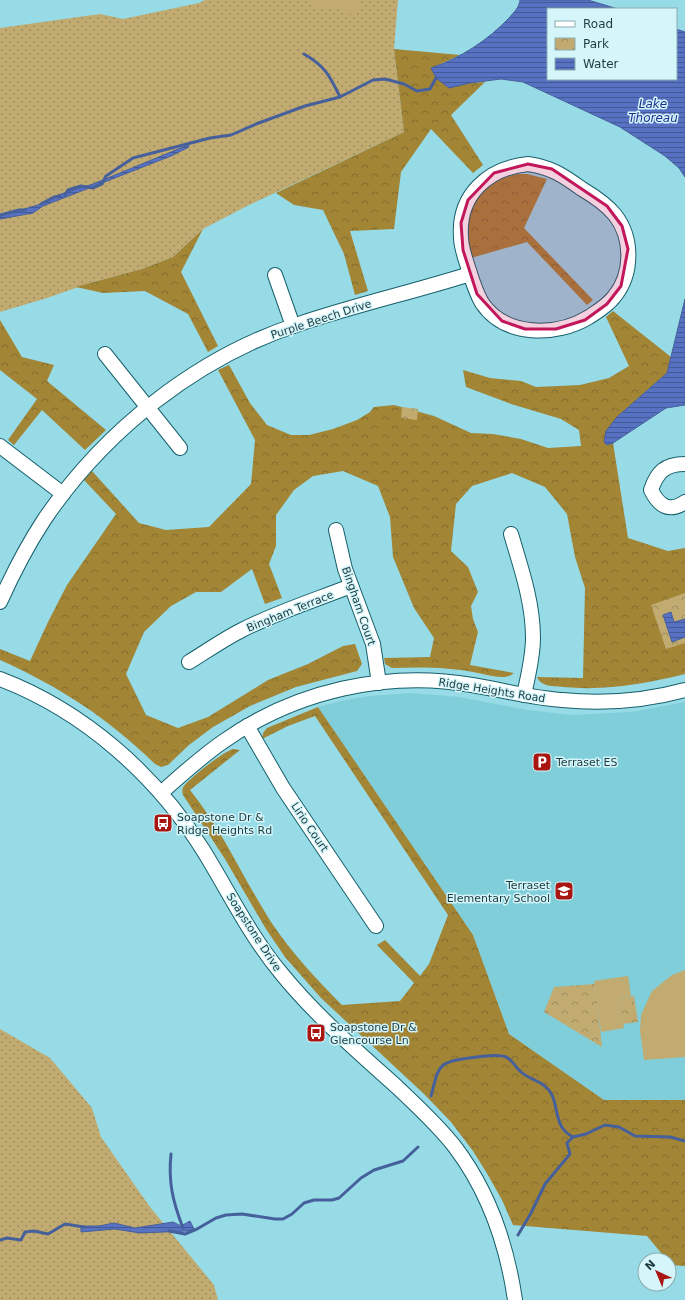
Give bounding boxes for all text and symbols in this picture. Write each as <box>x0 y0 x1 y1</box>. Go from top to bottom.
legend <box>547 8 677 80</box>
text: Road <box>583 17 613 31</box>
text: Park <box>583 37 609 51</box>
text: Water <box>583 57 619 71</box>
water label: Lake Thoreau <box>628 97 678 125</box>
street label: Purple Beech Drive <box>269 297 373 342</box>
street label: Bingham Court <box>339 565 378 648</box>
street label: Bingham Terrace <box>245 588 336 635</box>
street label: Ridge Heights Road <box>438 676 546 705</box>
parking icon: Terraset ES <box>531 751 553 773</box>
place label: Terraset ES <box>555 756 617 769</box>
street label: Lirio Court <box>288 800 331 855</box>
place label: Soapstone Dr & Ridge Heights Rd <box>177 811 272 837</box>
bus stop icon: Soapstone Dr & Ridge Heights Rd <box>152 812 174 834</box>
place label: Terraset Elementary School <box>447 879 551 905</box>
school or university icon: Terraset Elementary School <box>553 880 575 902</box>
street label: Soapstone Drive <box>223 891 284 974</box>
place label: Soapstone Dr & Glencourse Ln <box>330 1021 417 1047</box>
bus stop icon: Soapstone Dr & Glencourse Ln <box>305 1022 327 1044</box>
north arrow <box>637 1252 677 1292</box>
text: N <box>643 1257 658 1273</box>

